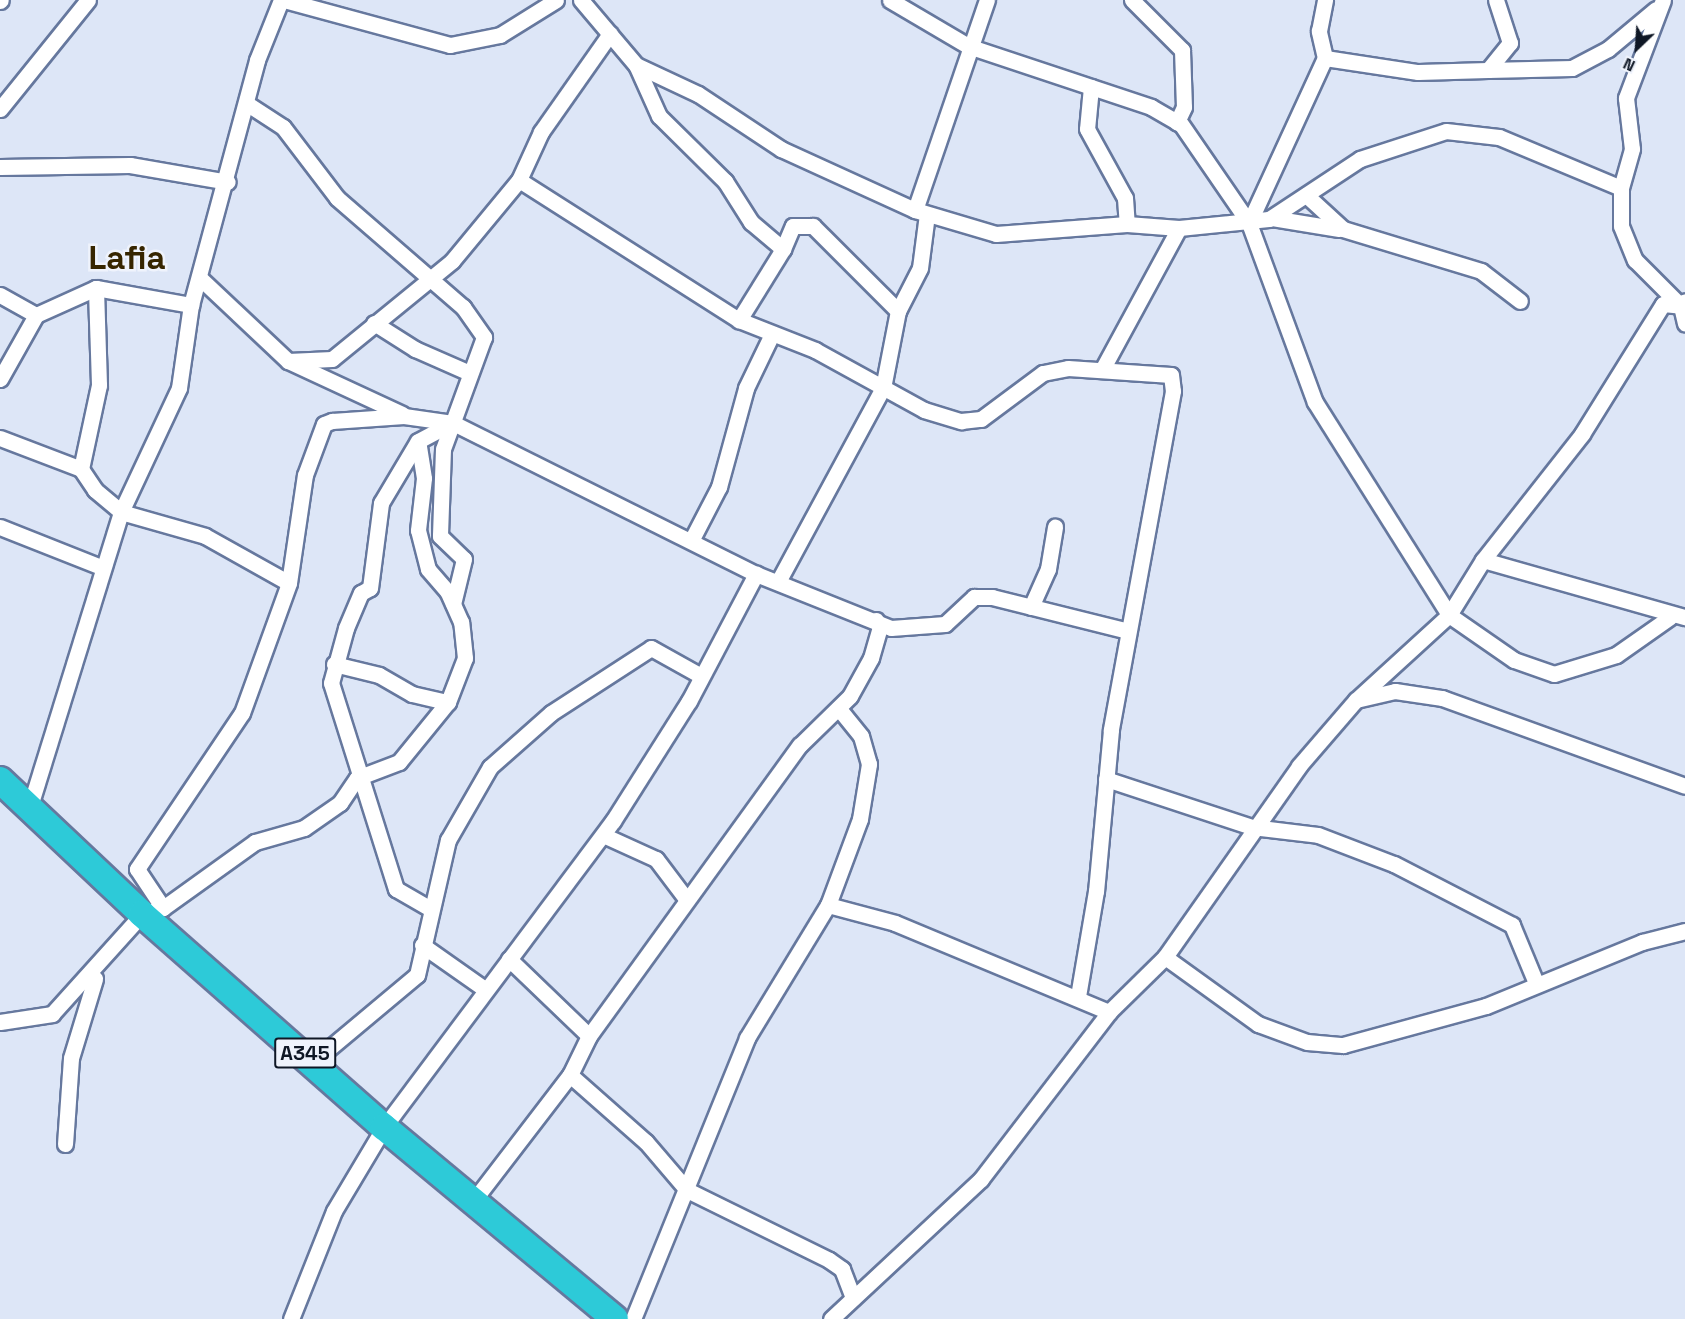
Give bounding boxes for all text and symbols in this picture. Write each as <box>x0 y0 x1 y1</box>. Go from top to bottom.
north arrow <box>1607 18 1667 78</box>
text: N <box>1620 53 1638 77</box>
district label: Lafia <box>88 239 166 279</box>
road number: A345 <box>274 1036 336 1070</box>

